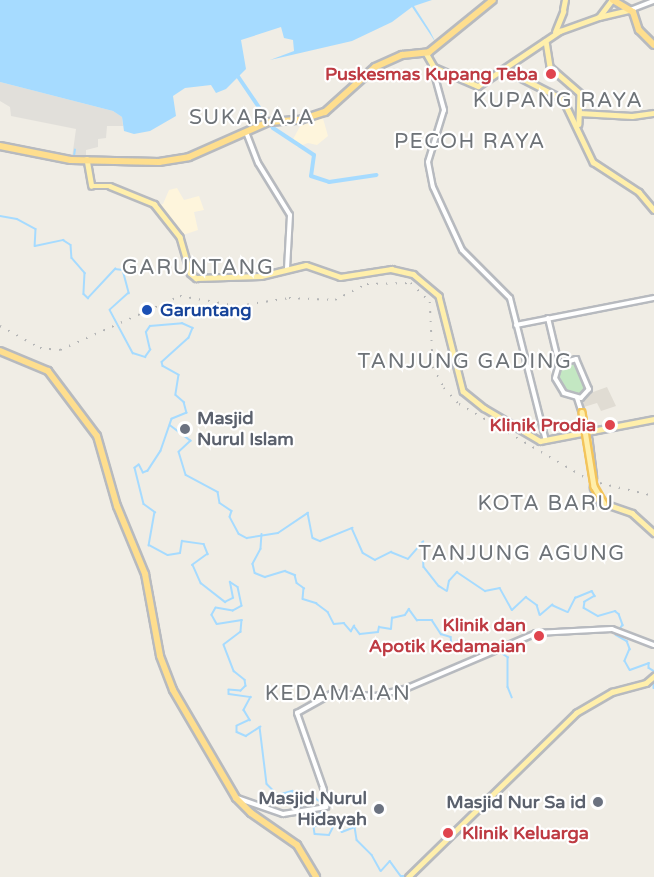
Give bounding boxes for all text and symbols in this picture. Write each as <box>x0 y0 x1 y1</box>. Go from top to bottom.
place label: Puskesmas Kupang Teba <box>325 63 538 85</box>
marker: Puskesmas Kupang Teba <box>542 65 560 83</box>
district label: KUPANG RAYA <box>473 88 643 114</box>
district label: SUKARAJA <box>189 105 315 131</box>
district label: PECOH RAYA <box>394 129 546 155</box>
district label: GARUNTANG <box>122 255 274 281</box>
place label: Garuntang <box>160 299 252 321</box>
marker: Garuntang <box>138 301 156 319</box>
district label: TANJUNG GADING <box>357 349 573 375</box>
place label: Masjid Nurul Islam <box>197 408 294 450</box>
place label: Klinik Prodia <box>490 414 596 436</box>
marker: Klinik Prodia <box>601 416 619 434</box>
marker: Masjid Nurul Islam <box>178 422 192 436</box>
district label: KOTA BARU <box>477 491 615 517</box>
district label: TANJUNG AGUNG <box>418 541 626 567</box>
place label: Klinik dan Apotik Kedamaian <box>369 615 526 658</box>
marker: Klinik dan Apotik Kedamaian <box>530 627 548 645</box>
district label: KEDAMAIAN <box>265 681 411 707</box>
place label: Masjid Nurul Hidayah <box>258 788 367 830</box>
place label: Masjid Nur Sa id <box>446 791 586 813</box>
marker: Masjid Nur Sa id <box>591 795 605 809</box>
marker: Masjid Nurul Hidayah <box>372 802 386 816</box>
place label: Klinik Keluarga <box>462 822 589 844</box>
marker: Klinik Keluarga <box>439 824 457 842</box>

